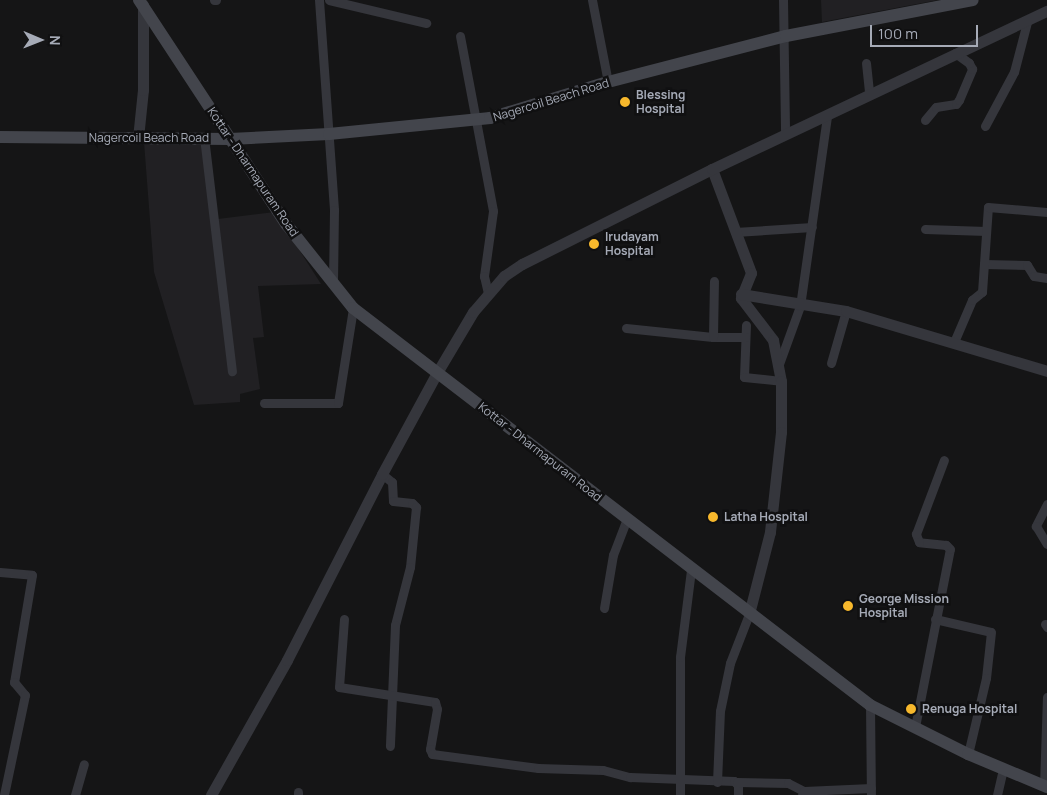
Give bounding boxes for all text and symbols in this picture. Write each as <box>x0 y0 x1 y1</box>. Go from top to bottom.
north arrow <box>15 15 65 65</box>
scale bar <box>872 15 980 47</box>
text: 100 m <box>878 23 918 44</box>
text: N <box>46 35 65 45</box>
street label: Nagercoil Beach Road <box>491 76 611 124</box>
place label: Blessing Hospital <box>636 88 685 116</box>
marker: Blessing Hospital <box>618 95 632 109</box>
street label: Kottar - Dharmapuram Road <box>204 105 302 239</box>
street label: Nagercoil Beach Road <box>89 131 209 145</box>
place label: Irudayam Hospital <box>605 230 659 258</box>
marker: Irudayam Hospital <box>587 237 601 251</box>
street label: Kottar - Dharmapuram Road <box>475 399 605 505</box>
marker: Latha Hospital <box>706 510 720 524</box>
place label: Latha Hospital <box>724 510 808 524</box>
place label: George Mission Hospital <box>859 592 949 620</box>
marker: George Mission Hospital <box>841 599 855 613</box>
marker: Renuga Hospital <box>904 702 918 716</box>
place label: Renuga Hospital <box>922 702 1017 716</box>

